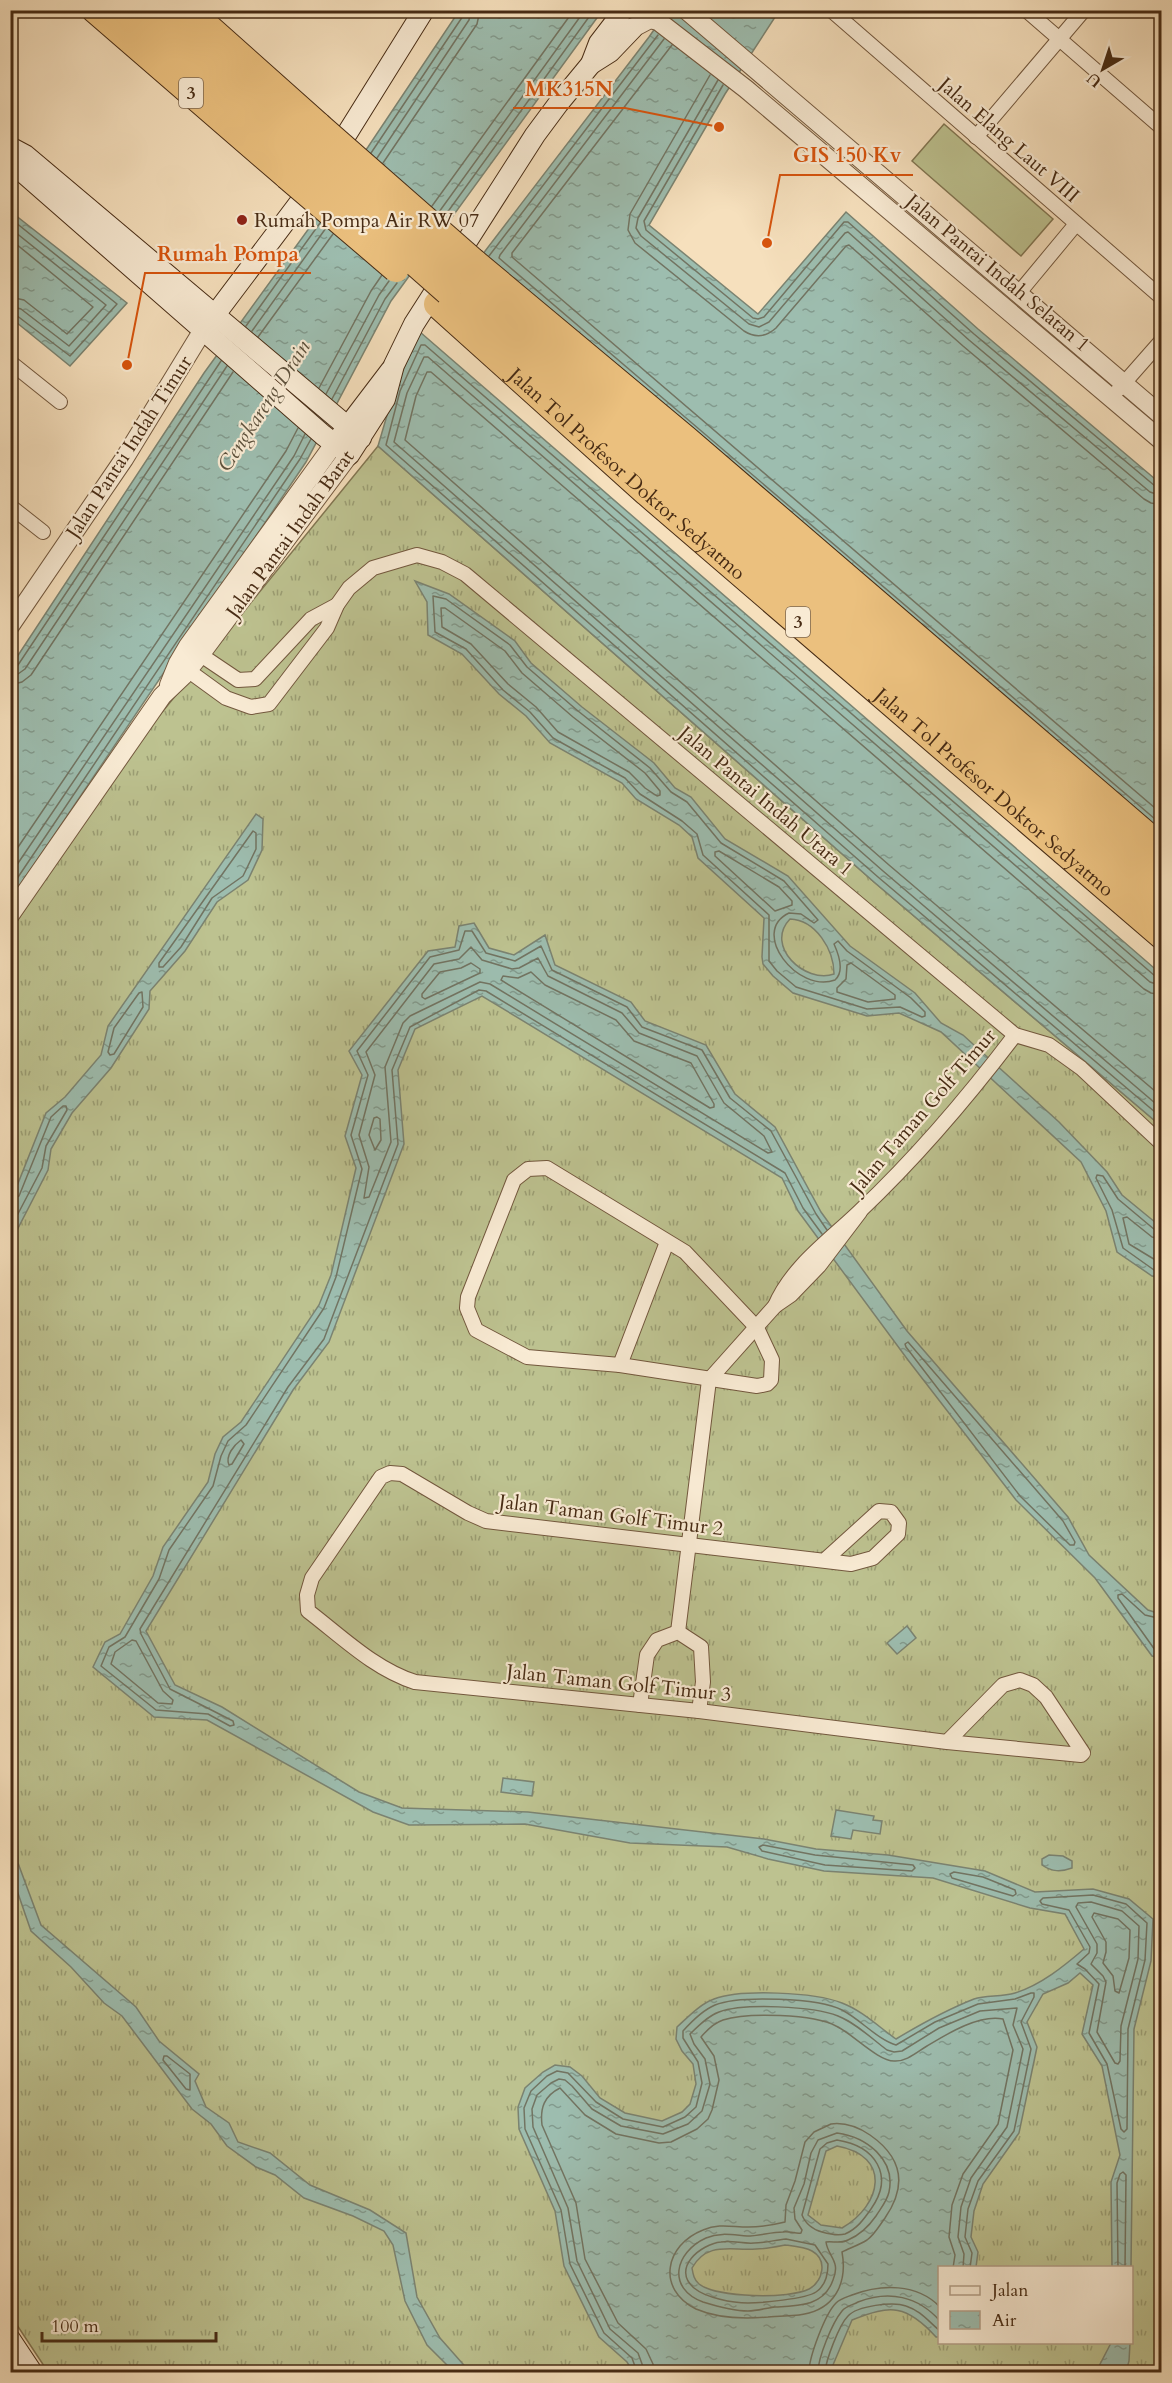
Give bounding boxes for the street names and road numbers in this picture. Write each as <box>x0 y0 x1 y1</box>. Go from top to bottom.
street label: Jalan Elang Laut VIII <box>931 69 1085 209</box>
road number: 3 <box>179 78 203 108</box>
street label: Jalan Pantai Indah Selatan 1 <box>898 186 1096 358</box>
street label: Jalan Pantai Indah Timur <box>58 350 199 546</box>
street label: Jalan Tol Profesor Doktor Sedyatmo <box>501 360 752 586</box>
street label: Jalan Pantai Indah Barat <box>218 444 361 626</box>
road number: 3 <box>786 607 810 637</box>
street label: Jalan Tol Profesor Doktor Sedyatmo <box>867 679 1120 903</box>
street label: Jalan Pantai Indah Utara 1 <box>671 718 859 882</box>
street label: Jalan Taman Golf Timur <box>842 1022 1003 1201</box>
street label: Jalan Taman Golf Timur 2 <box>494 1487 725 1542</box>
street label: Jalan Taman Golf Timur 3 <box>502 1657 733 1708</box>

